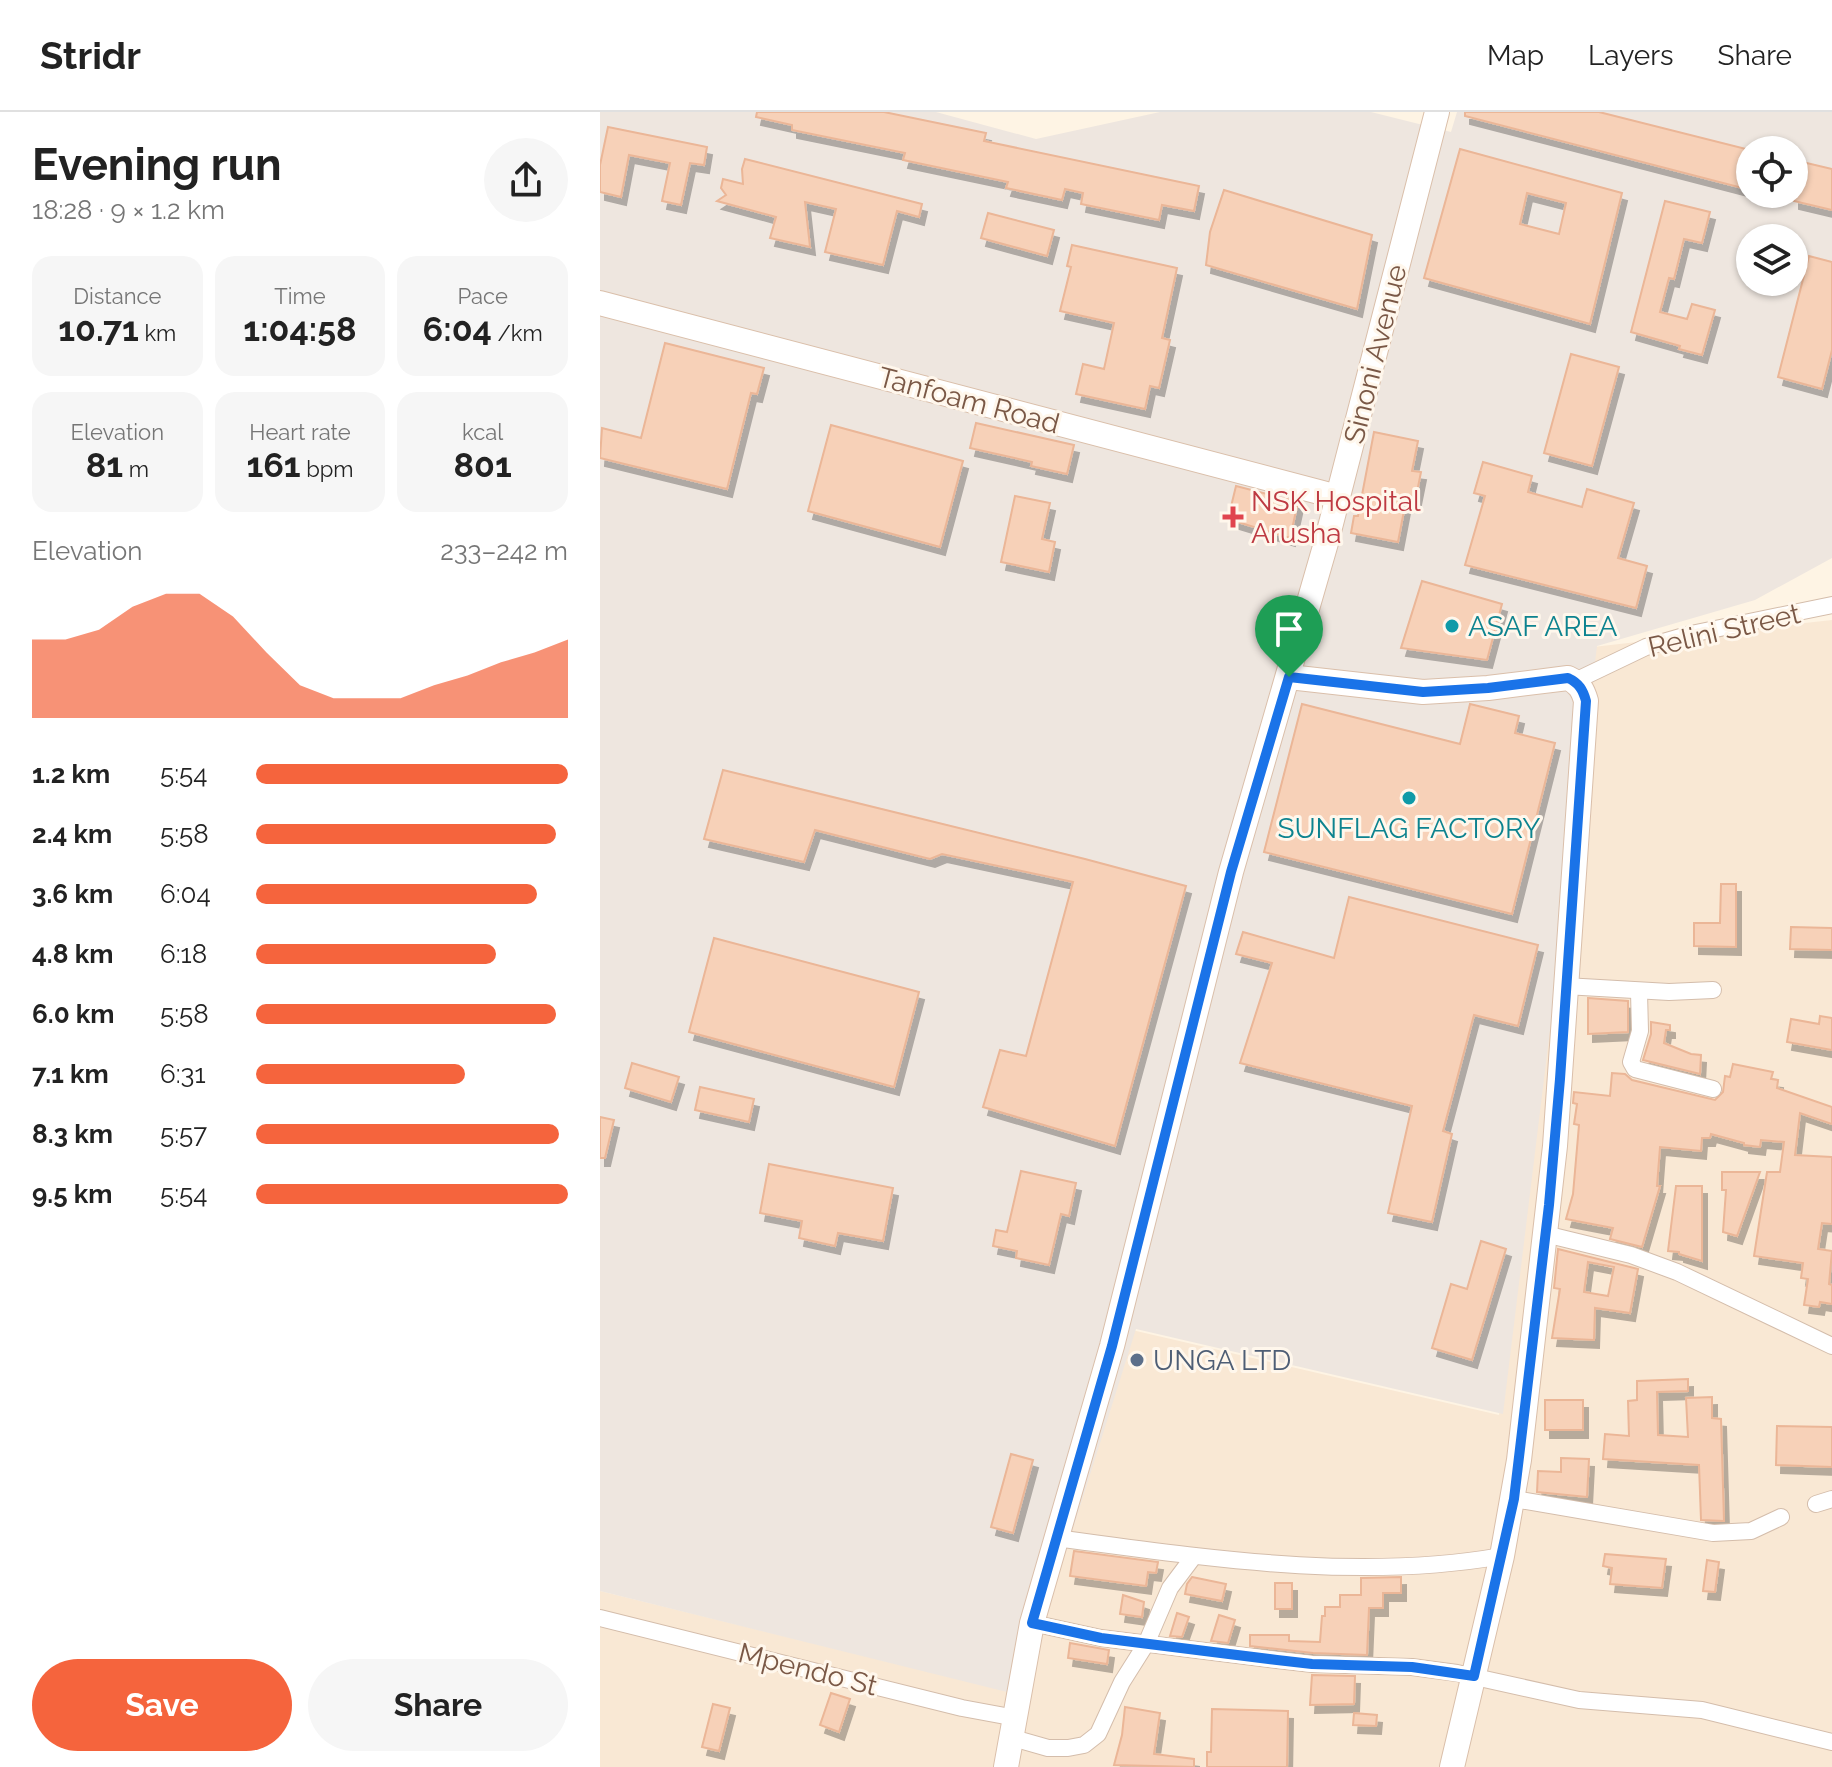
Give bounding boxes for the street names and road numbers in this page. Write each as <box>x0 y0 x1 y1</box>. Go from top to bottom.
street label: Sinoni Avenue <box>1337 261 1414 447</box>
street label: Tanfoam Road <box>875 360 1063 441</box>
street label: Relini Street <box>1645 597 1804 664</box>
street label: Mpendo St <box>735 1636 881 1703</box>

